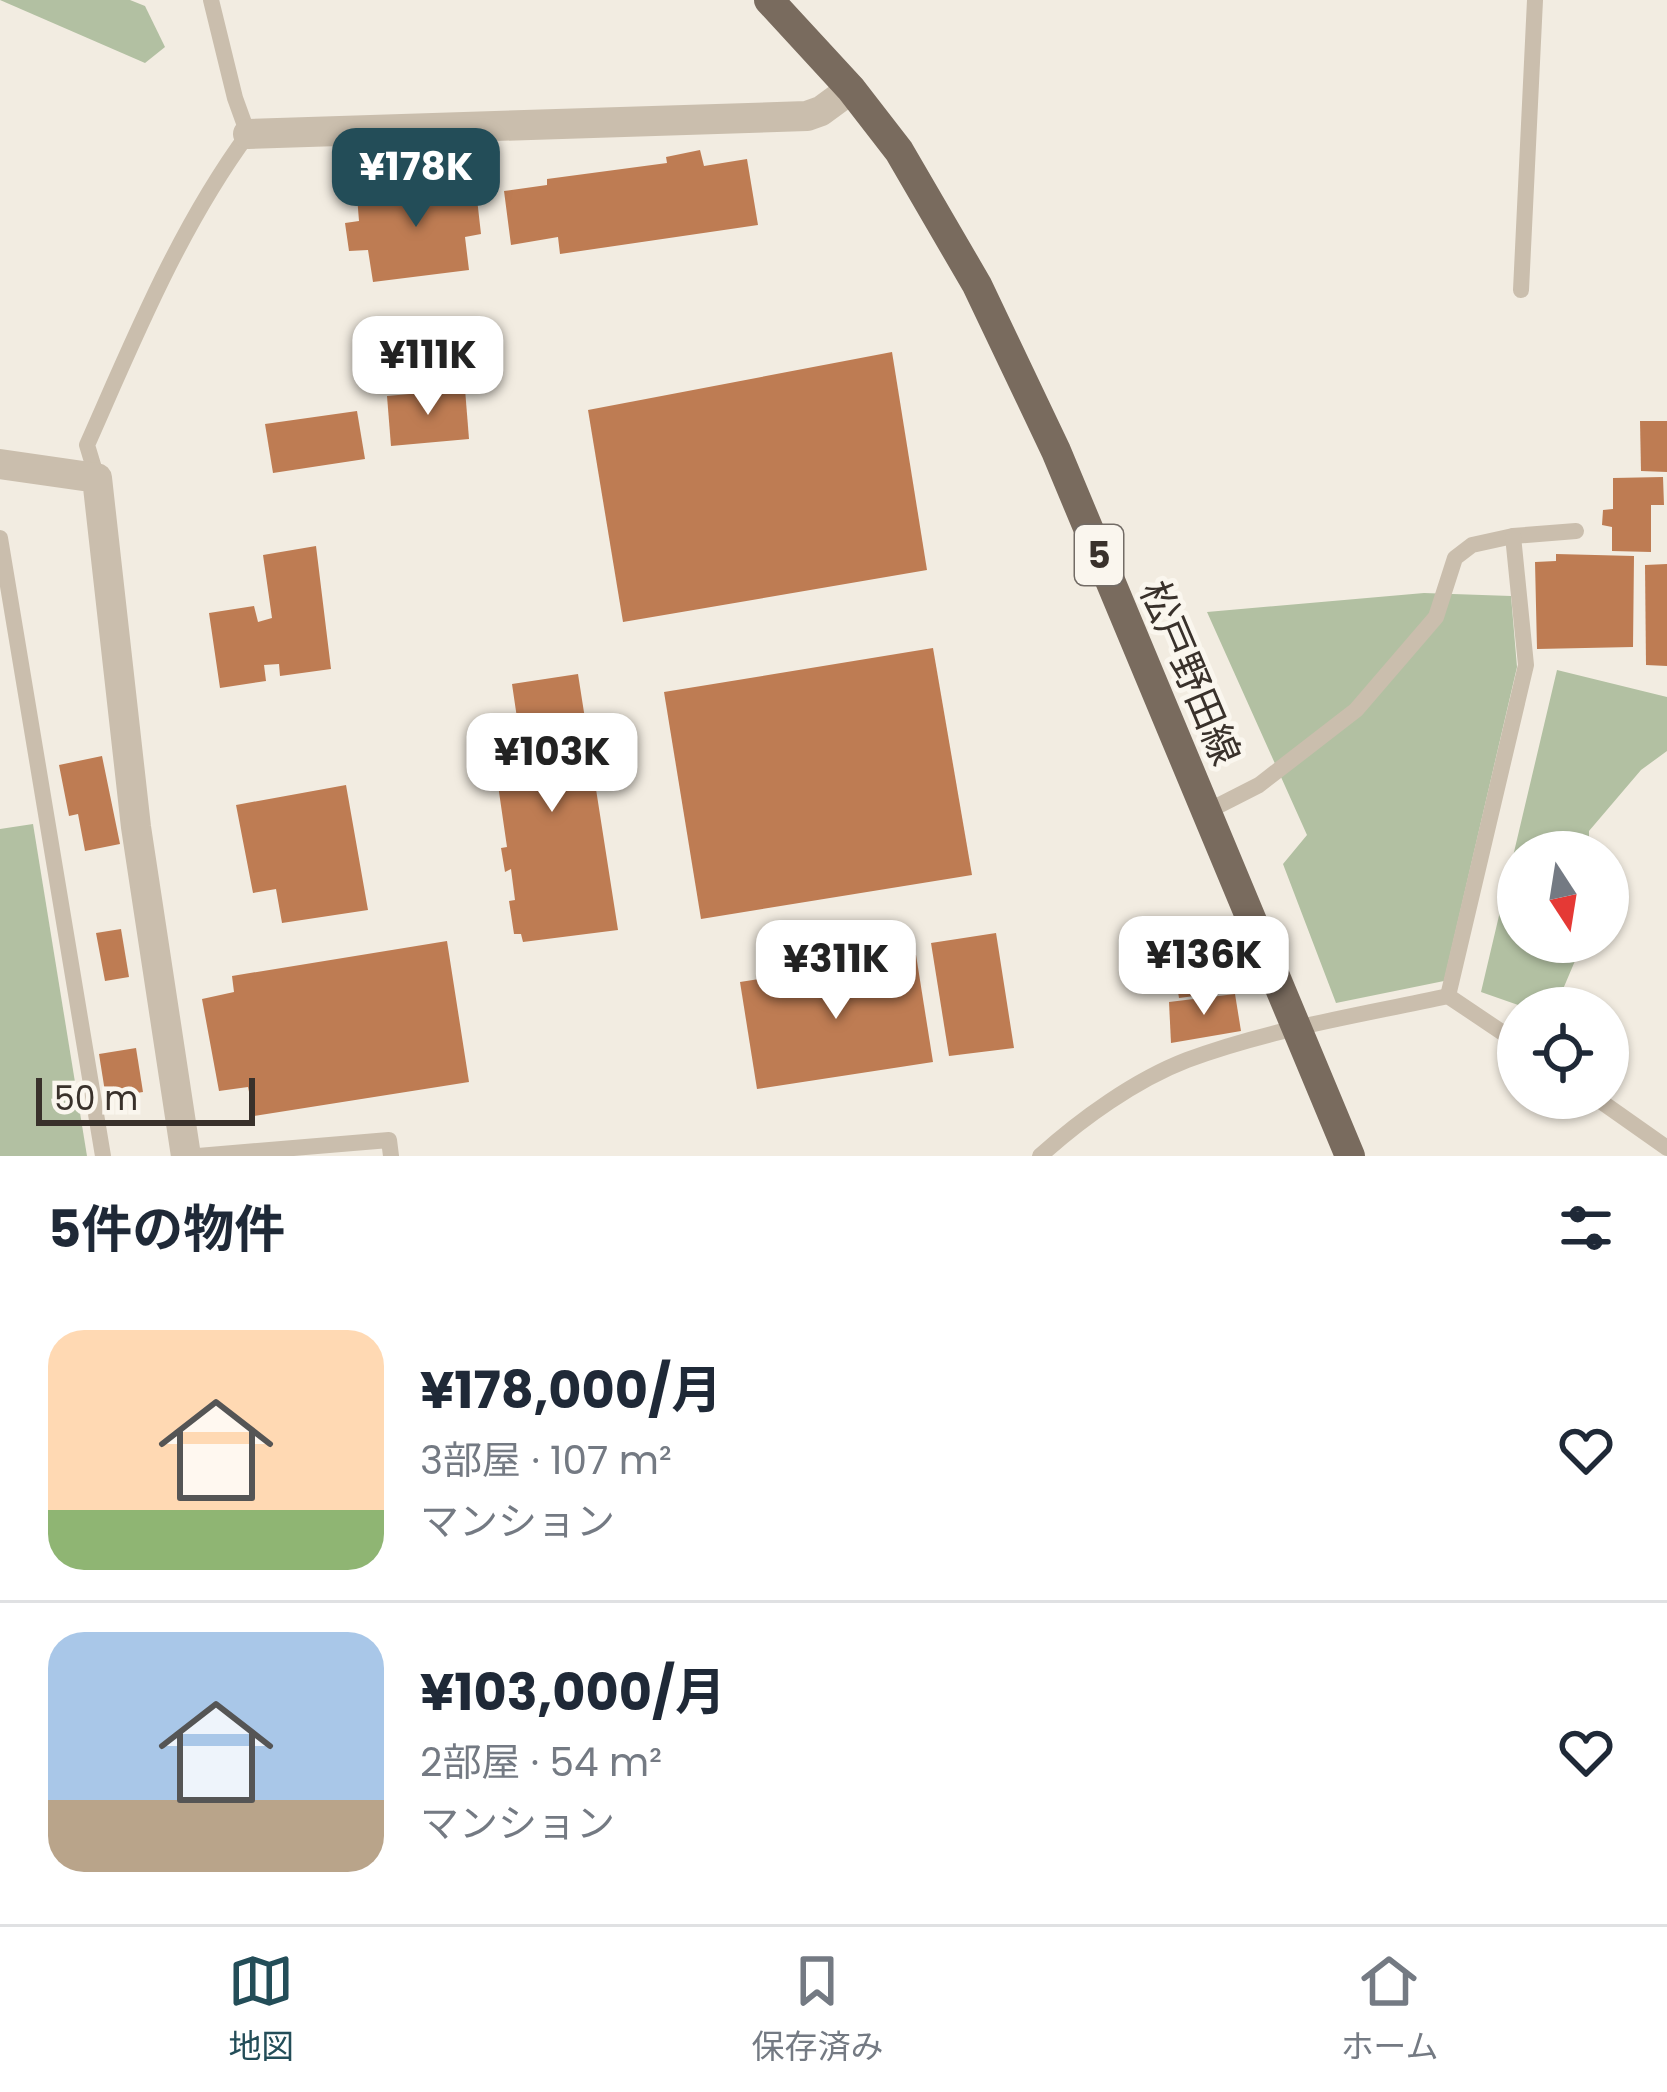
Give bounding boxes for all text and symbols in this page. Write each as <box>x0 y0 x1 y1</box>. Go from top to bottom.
pin: ¥178K <box>332 128 500 230</box>
text: ¥178K <box>359 139 473 194</box>
pin: ¥111K <box>344 316 512 418</box>
text: ¥111K <box>379 327 477 382</box>
road number: 5 <box>1075 525 1123 585</box>
street label: 松戸野田線 <box>1127 572 1253 774</box>
pin: ¥103K <box>468 713 636 815</box>
text: ¥103K <box>493 724 611 779</box>
north arrow <box>1497 831 1629 963</box>
map controls <box>1497 831 1629 1119</box>
pin: ¥136K <box>1120 916 1288 1018</box>
pin: ¥311K <box>752 920 920 1022</box>
text: ¥136K <box>1146 927 1262 982</box>
text: ¥311K <box>783 931 889 986</box>
button: locate <box>1497 987 1629 1119</box>
scale bar <box>36 1072 255 1125</box>
text: 50 m <box>54 1075 138 1122</box>
text: 5件の物件 <box>48 1193 285 1265</box>
icon: filters <box>1553 1195 1619 1261</box>
text: ¥178,000/月 <box>420 1354 722 1426</box>
icon: home <box>144 1378 288 1522</box>
icon: heart <box>1553 1417 1619 1483</box>
text: 3部屋 · 107 m² <box>420 1433 672 1488</box>
text: マンション <box>420 1494 615 1549</box>
text: ¥103,000/月 <box>420 1656 726 1728</box>
icon: home <box>144 1680 288 1824</box>
icon: heart <box>1553 1719 1619 1785</box>
text: 2部屋 · 54 m² <box>420 1735 662 1790</box>
text: マンション <box>420 1796 615 1851</box>
tab: 地図 <box>228 1948 294 2072</box>
tab: 保存済み <box>751 1948 883 2072</box>
tab: ホーム <box>1340 1948 1438 2072</box>

